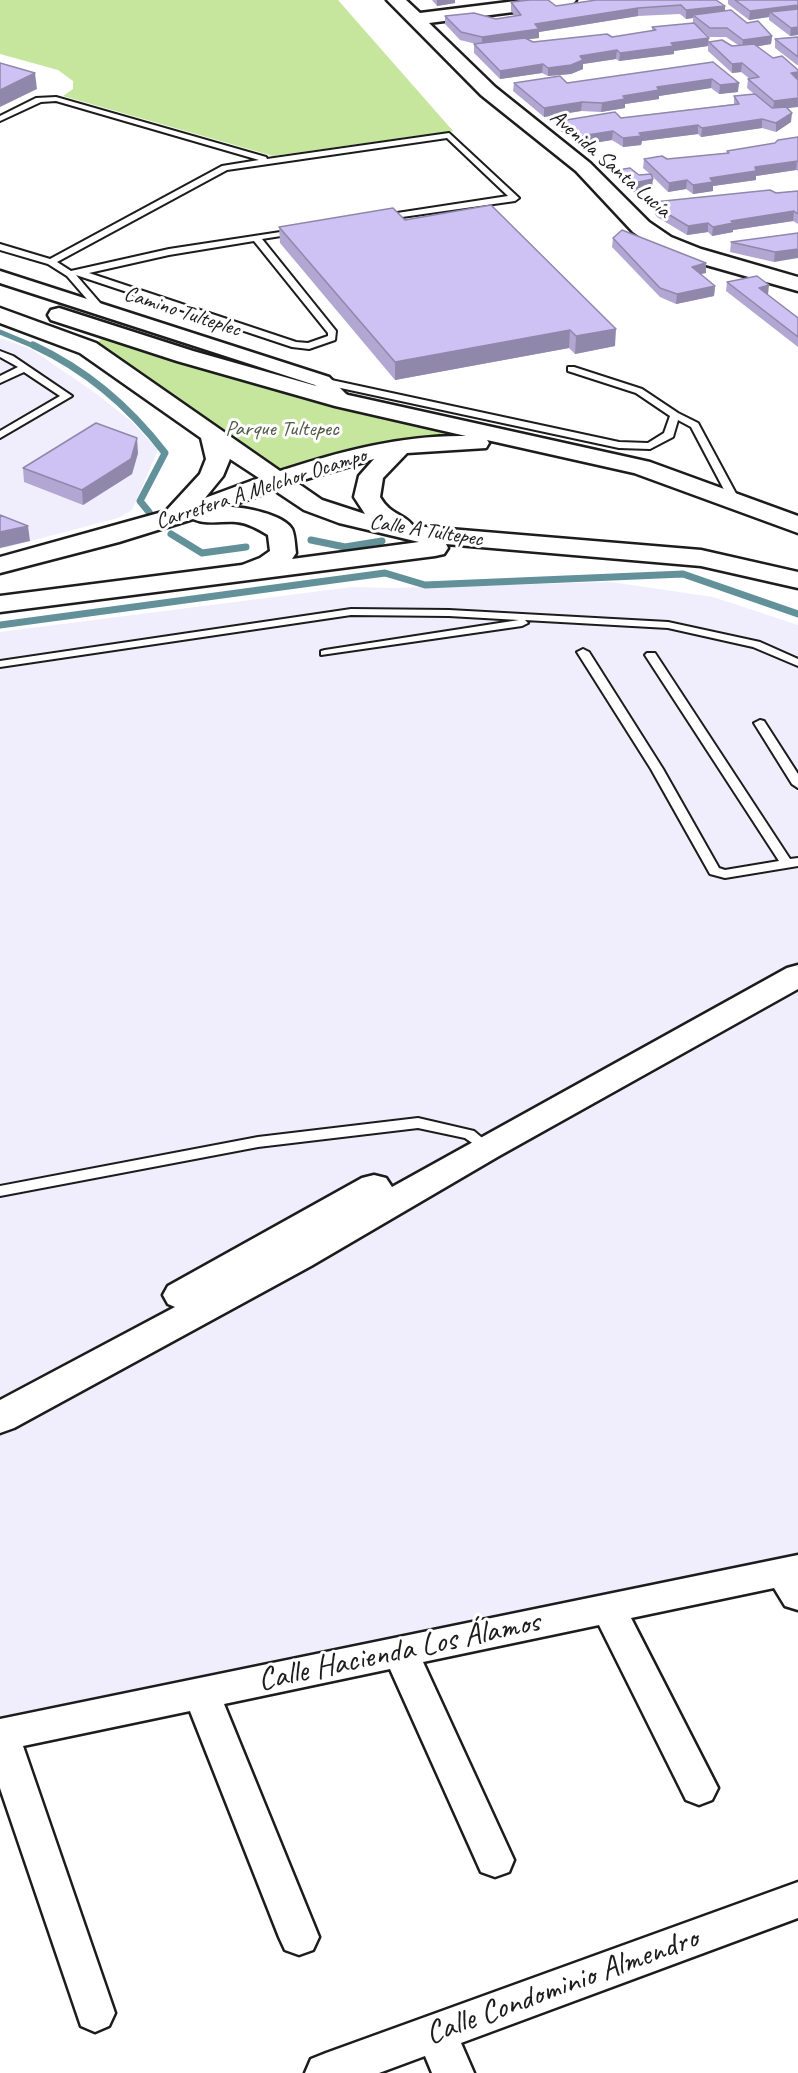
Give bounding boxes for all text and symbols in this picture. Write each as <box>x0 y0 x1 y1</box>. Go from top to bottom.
street label: Avenida Santa Lucía <box>544 104 676 224</box>
street label: Camino Tulteplec <box>120 281 244 343</box>
park label: Parque Tultepec <box>225 416 339 442</box>
street label: Carretera A Melchor Ocampo <box>152 442 370 536</box>
street label: Calle A Tultepec <box>368 509 484 553</box>
street label: Calle Hacienda Los Álamos <box>254 1603 544 1701</box>
street label: Calle Condominio Almendro <box>420 1920 704 2054</box>

